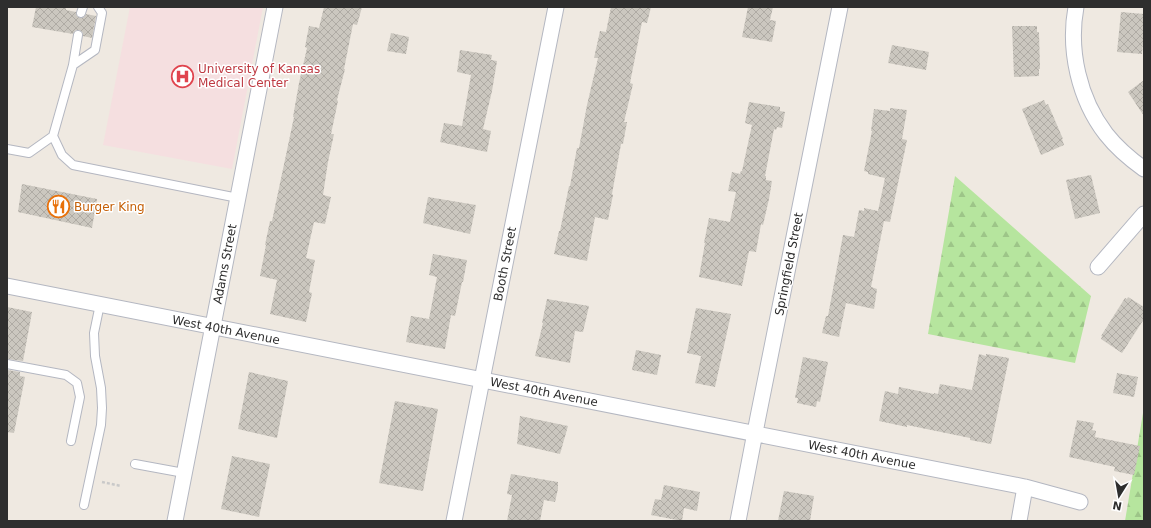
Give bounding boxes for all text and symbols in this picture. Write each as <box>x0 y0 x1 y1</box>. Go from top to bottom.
place label: University of Kansas Medical Center <box>198 62 320 90</box>
hospital icon: University of Kansas Medical Center <box>170 63 196 89</box>
restaurant icon: Burger King <box>46 194 72 220</box>
place label: Burger King <box>74 200 145 214</box>
street label: Springfield Street <box>772 211 806 317</box>
street label: Adams Street <box>210 223 240 305</box>
street label: Booth Street <box>491 225 519 302</box>
street label: West 40th Avenue <box>171 313 281 347</box>
street label: West 40th Avenue <box>489 375 599 409</box>
street label: West 40th Avenue <box>807 438 917 472</box>
north arrow <box>1099 476 1139 516</box>
text: N <box>1111 498 1123 513</box>

